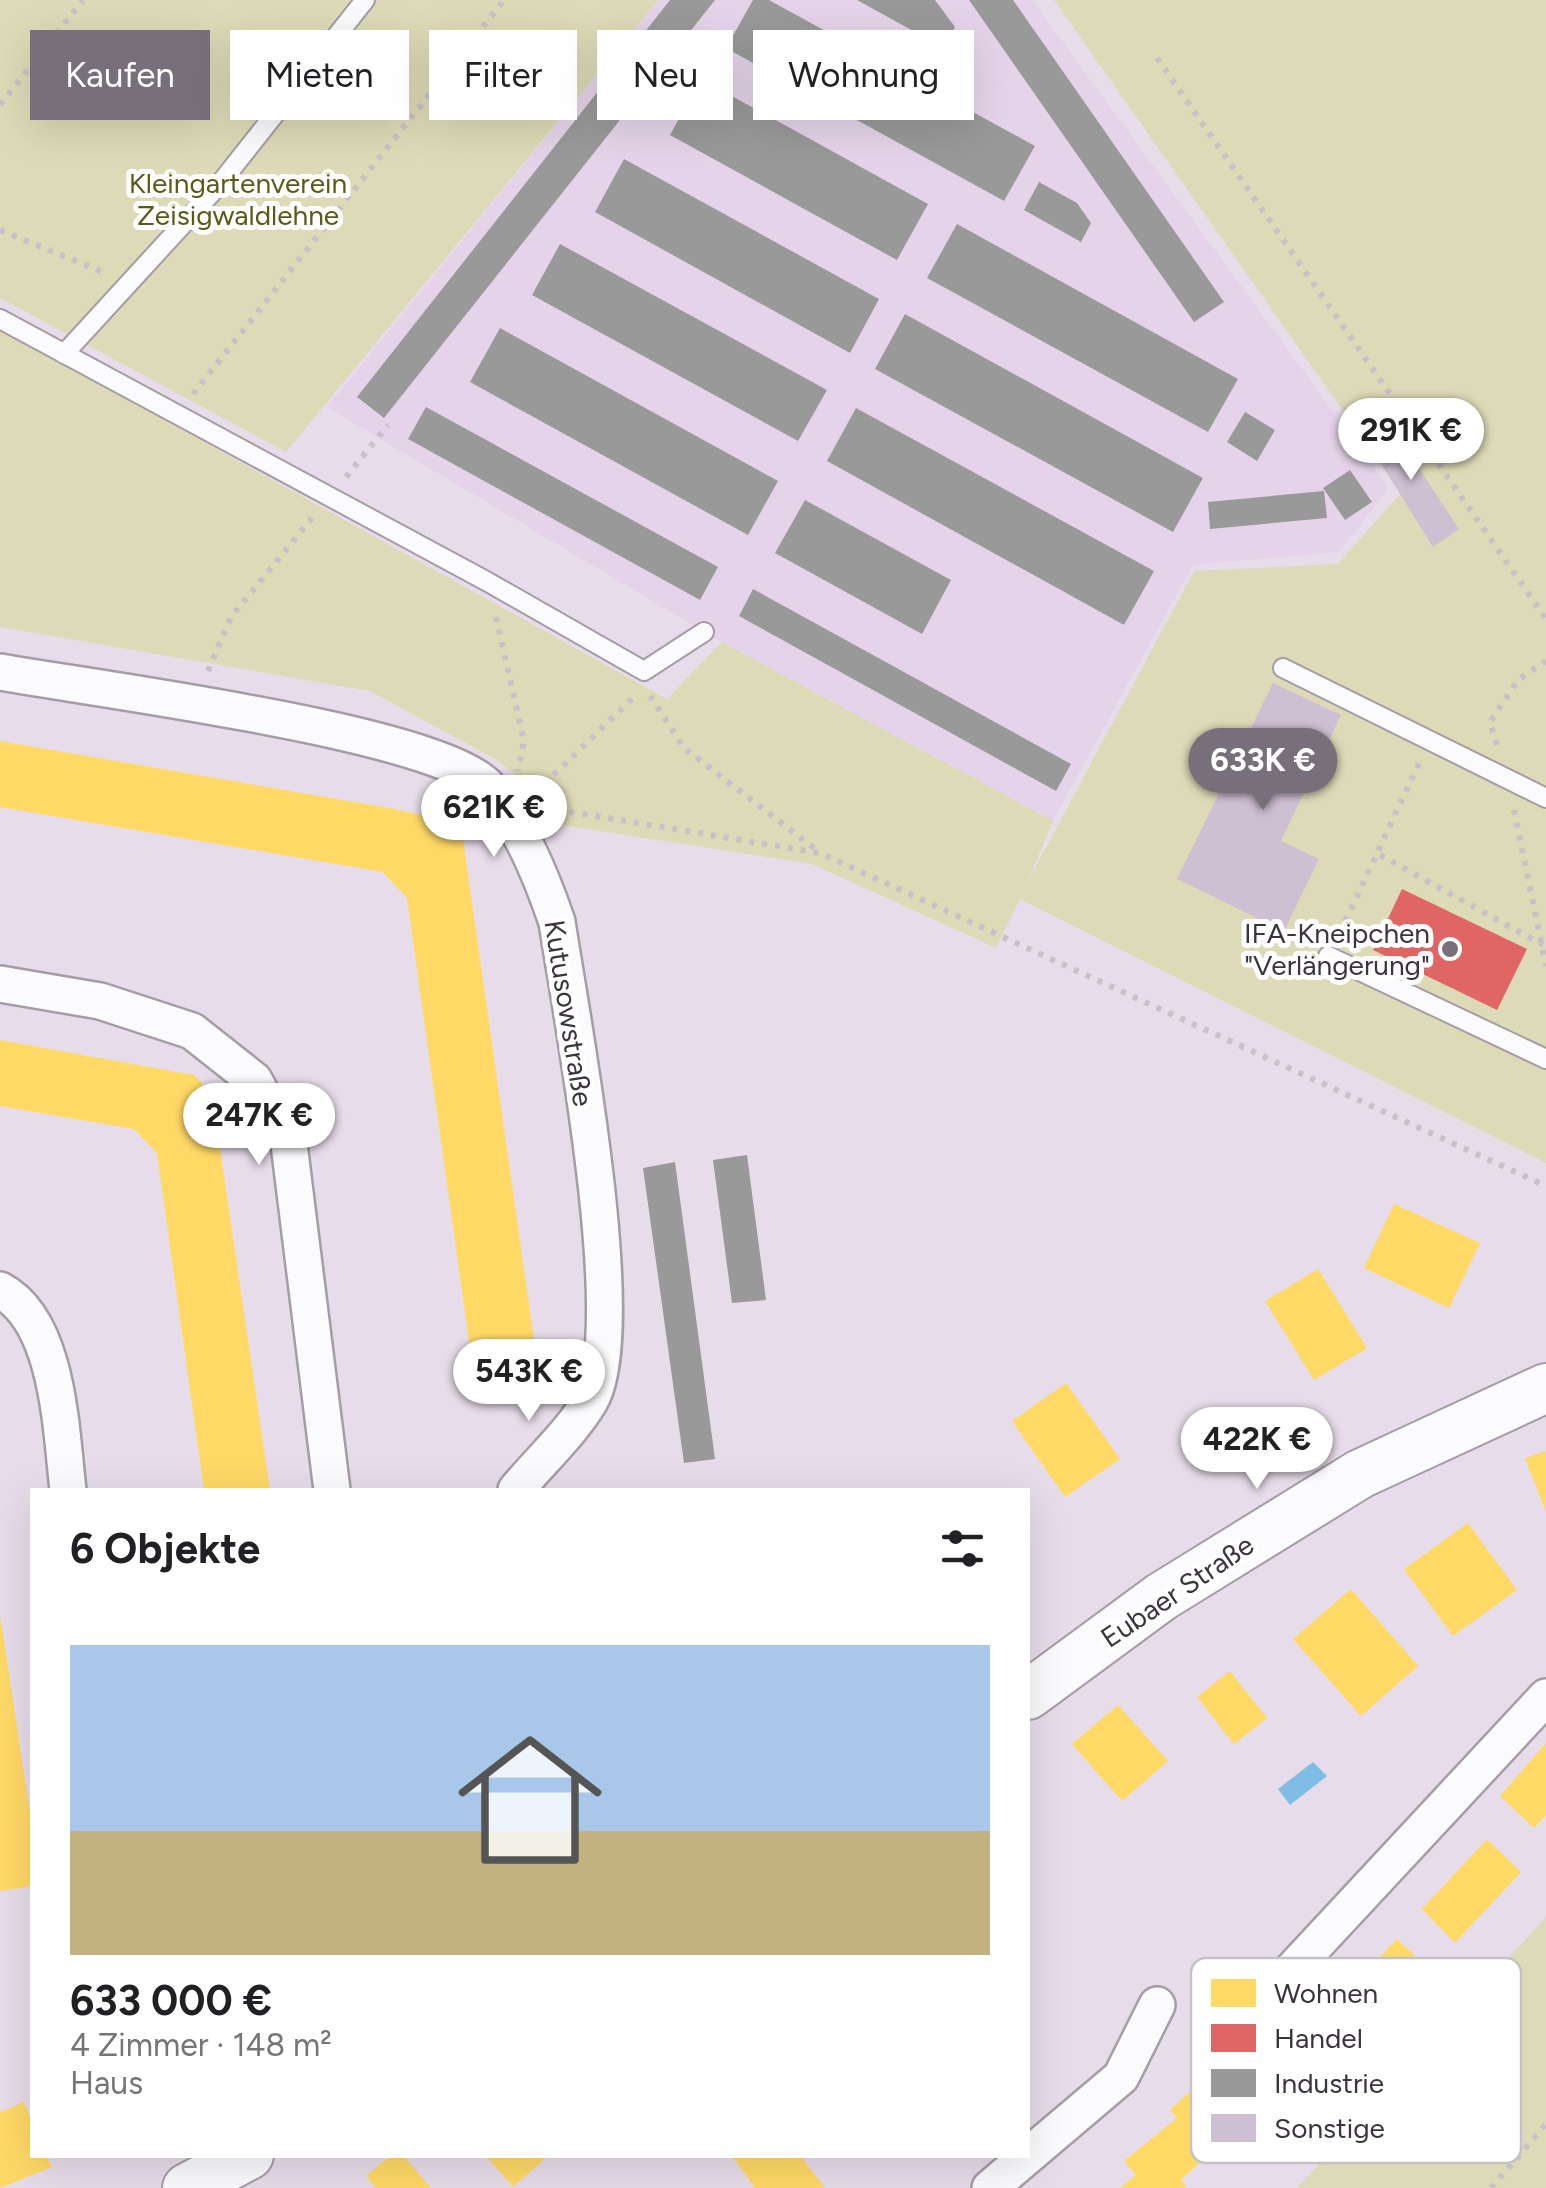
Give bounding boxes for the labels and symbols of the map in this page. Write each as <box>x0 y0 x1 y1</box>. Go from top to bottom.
park label: Kleingartenverein Zeisigwaldlehne <box>129 166 347 232</box>
pin: 291K € <box>1330 398 1492 483</box>
pin: 633K € <box>1182 728 1344 813</box>
pin: 621K € <box>413 775 575 860</box>
place label: IFA-Kneipchen "Verlängerung" <box>1244 916 1430 982</box>
street label: Kutusowstraße <box>537 917 601 1109</box>
marker: IFA-Kneipchen "Verlängerung" <box>1439 938 1461 960</box>
pin: 247K € <box>178 1083 340 1168</box>
pin: 543K € <box>448 1339 610 1424</box>
pin: 422K € <box>1176 1407 1338 1492</box>
street label: Eubaer Straße <box>1094 1527 1260 1655</box>
legend <box>1191 1958 1521 2163</box>
text: Wohnen <box>1274 1976 1378 2010</box>
text: Handel <box>1274 2021 1363 2055</box>
text: Industrie <box>1274 2066 1384 2100</box>
text: Sonstige <box>1274 2111 1385 2145</box>

